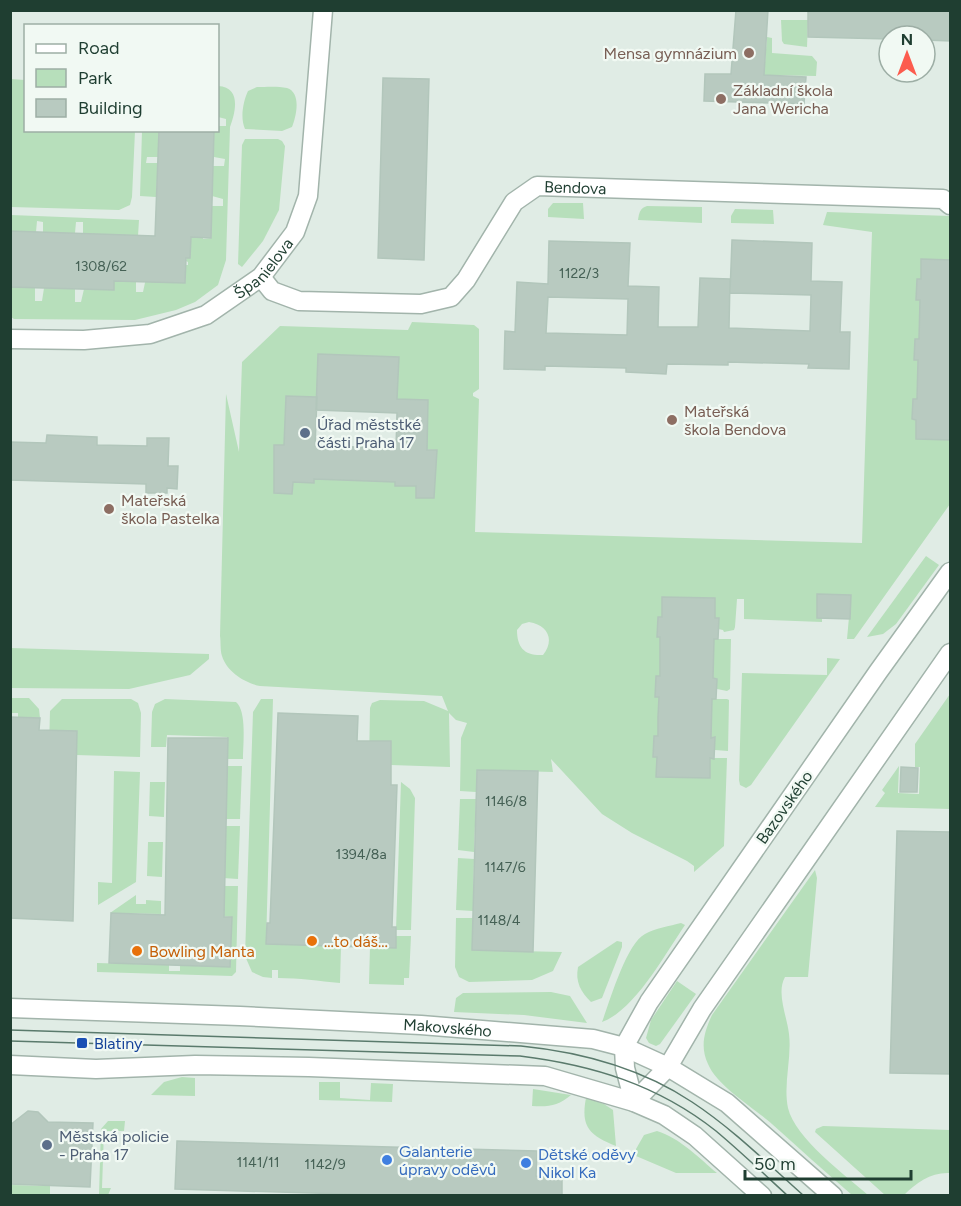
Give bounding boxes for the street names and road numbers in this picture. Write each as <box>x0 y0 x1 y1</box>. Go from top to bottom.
street label: Bendova <box>544 177 607 198</box>
street label: Španielova <box>230 234 297 303</box>
street label: Bazovského <box>752 767 817 848</box>
street label: Makovského <box>403 1015 493 1041</box>

